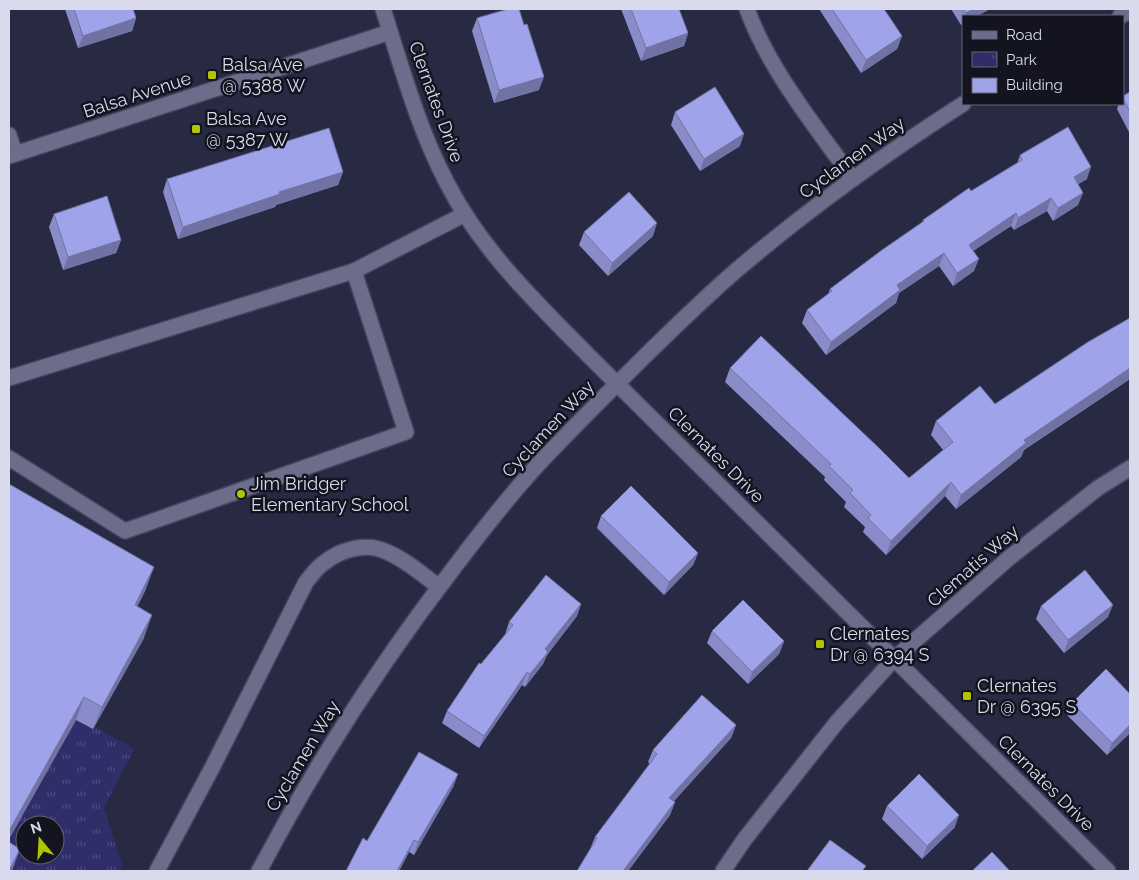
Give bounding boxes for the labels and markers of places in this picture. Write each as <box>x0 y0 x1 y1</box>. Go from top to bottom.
place label: Balsa Ave @ 5388 W <box>222 54 305 96</box>
marker: Balsa Ave @ 5388 W <box>206 69 218 81</box>
place label: Balsa Ave @ 5387 W <box>206 108 288 150</box>
marker: Balsa Ave @ 5387 W <box>190 123 202 135</box>
place label: Jim Bridger Elementary School <box>251 473 409 515</box>
marker: Jim Bridger Elementary School <box>235 488 247 500</box>
place label: Clernates Dr @ 6394 S <box>830 623 929 665</box>
marker: Clernates Dr @ 6394 S <box>814 638 826 650</box>
place label: Clernates Dr @ 6395 S <box>977 675 1076 717</box>
marker: Clernates Dr @ 6395 S <box>961 690 973 702</box>

